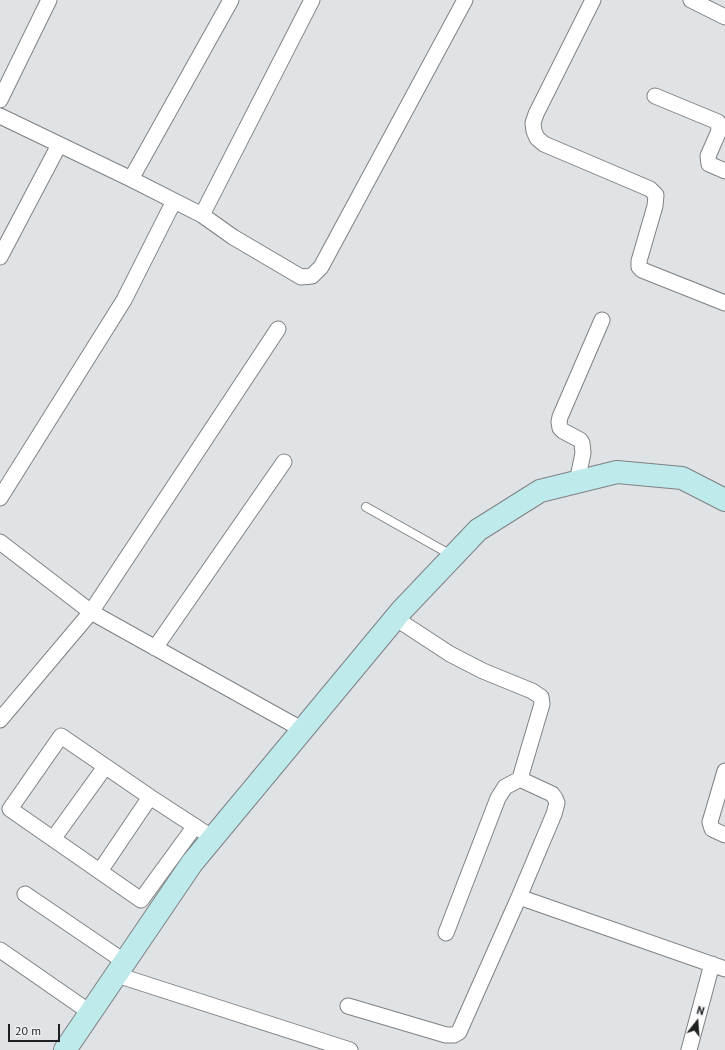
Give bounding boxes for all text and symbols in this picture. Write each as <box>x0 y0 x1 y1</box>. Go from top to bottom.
north arrow <box>677 1002 717 1042</box>
text: N <box>695 1003 706 1018</box>
scale bar <box>10 1016 62 1042</box>
text: 20 m <box>15 1023 41 1038</box>

